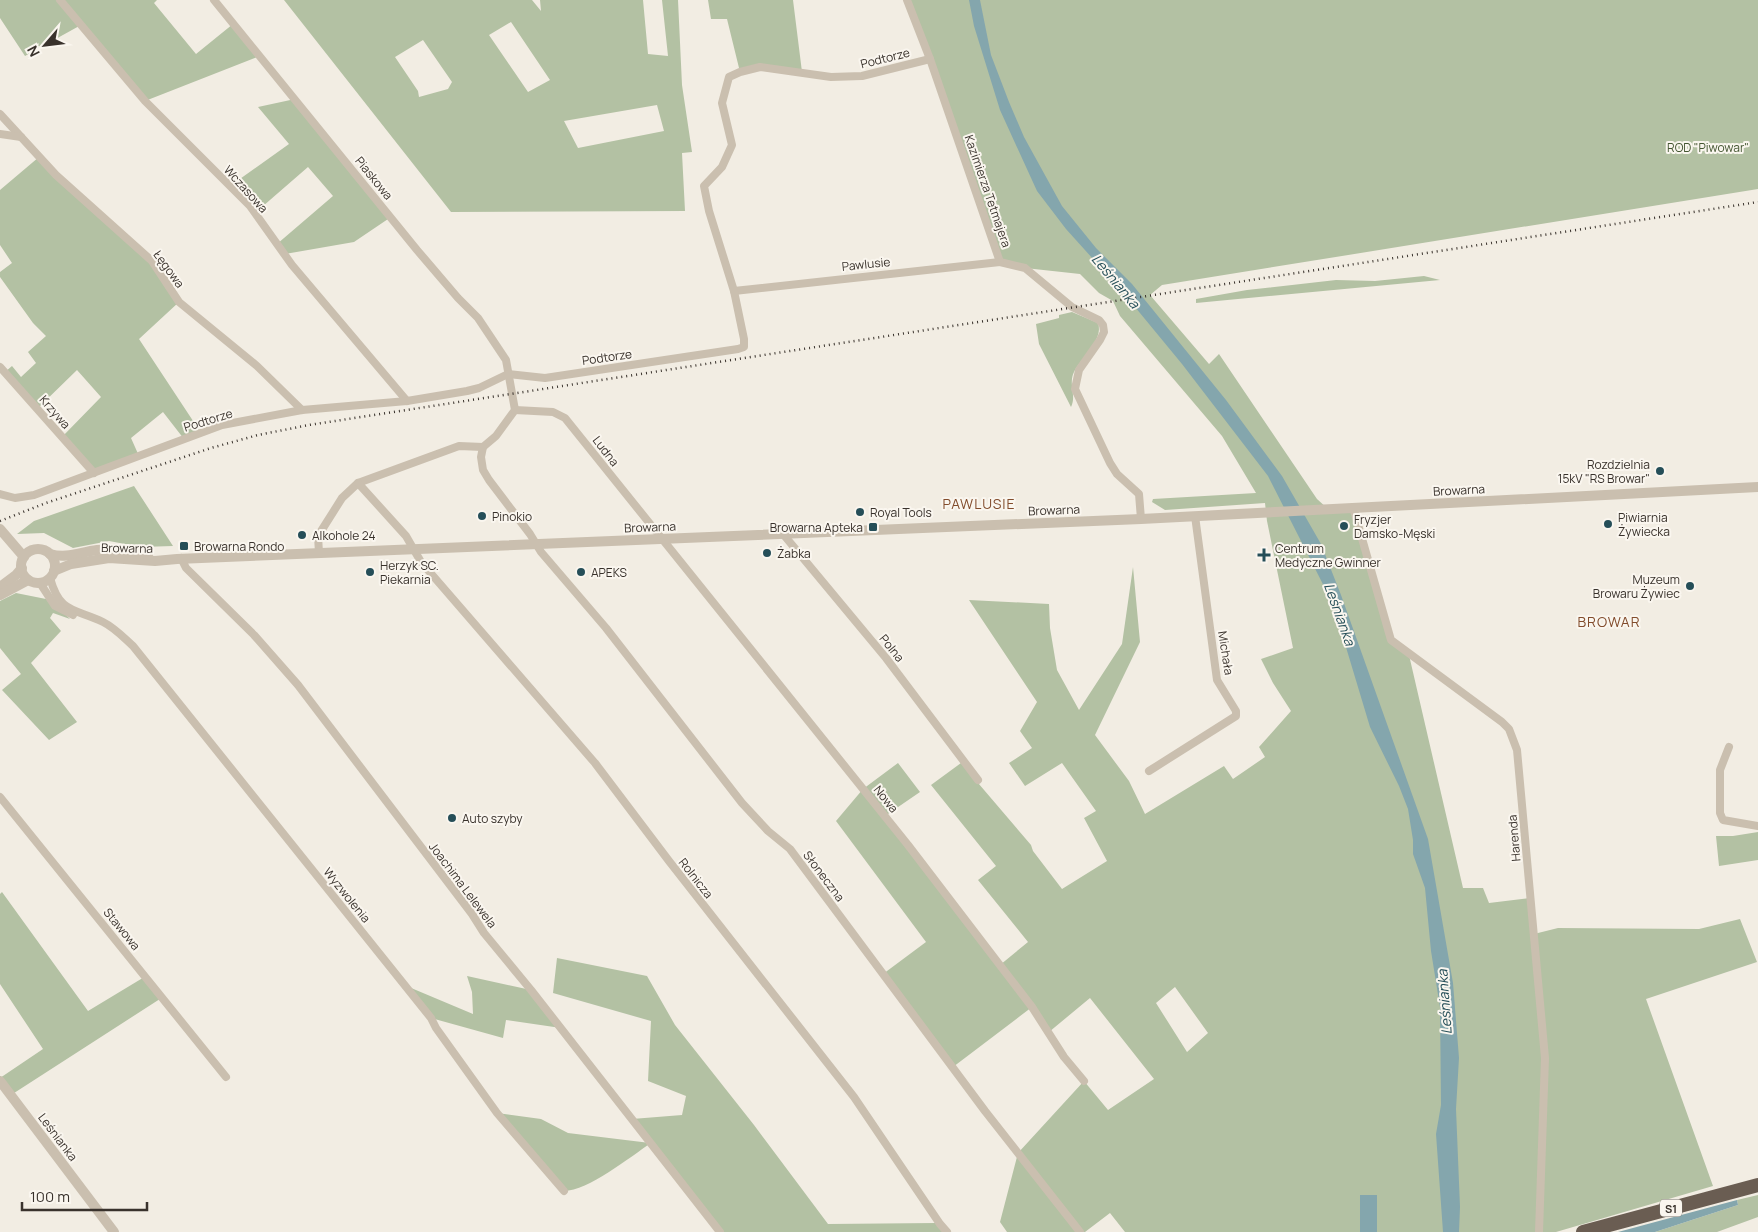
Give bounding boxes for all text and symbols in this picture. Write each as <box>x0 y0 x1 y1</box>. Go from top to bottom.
north arrow <box>20 20 70 70</box>
text: N <box>22 42 44 60</box>
street label: Podtorze <box>859 44 911 72</box>
street label: Kazimierza Tetmajera <box>961 132 1015 250</box>
park label: ROD "Piwowar" <box>1667 139 1749 156</box>
street label: Piaskowa <box>351 153 397 203</box>
street label: Wczasowa <box>220 162 272 216</box>
street label: Łęgowa <box>150 247 188 291</box>
water label: Leśnianka <box>1088 250 1145 313</box>
street label: Pawlusie <box>841 253 891 275</box>
street label: Podtorze <box>581 345 633 369</box>
street label: Krzywa <box>36 392 74 432</box>
street label: Podtorze <box>181 405 235 435</box>
street label: Ludna <box>589 432 623 470</box>
place label: Rozdzielnia 15kV "RS Browar" <box>1558 456 1650 487</box>
marker: Rozdzielnia 15kV "RS Browar" <box>1654 465 1666 477</box>
street label: Browarna <box>1433 480 1485 500</box>
district label: PAWLUSIE <box>942 494 1016 513</box>
street label: Browarna <box>1028 501 1080 519</box>
place label: Royal Tools <box>870 504 932 521</box>
marker: Royal Tools <box>854 506 866 518</box>
place label: Pinokio <box>492 508 532 525</box>
place label: Piwiarnia Żywiecka <box>1618 509 1670 540</box>
marker: Pinokio <box>476 510 488 522</box>
place label: Fryzjer Damsko-Męski <box>1354 511 1435 542</box>
street label: Browarna <box>624 518 676 536</box>
marker: Piwiarnia Żywiecka <box>1602 518 1614 530</box>
place label: Browarna Apteka <box>770 519 863 536</box>
marker: Fryzjer Damsko-Męski <box>1338 520 1350 532</box>
marker: Browarna Apteka <box>867 521 879 533</box>
place label: Alkohole 24 <box>312 527 375 544</box>
marker: Alkohole 24 <box>296 529 308 541</box>
place label: Browarna Rondo <box>194 538 284 555</box>
street label: Browarna <box>101 539 153 557</box>
marker: Browarna Rondo <box>178 540 190 552</box>
place label: Centrum Medyczne Gwinner <box>1275 540 1382 571</box>
place label: Żabka <box>777 545 811 562</box>
marker: Żabka <box>761 547 773 559</box>
marker: Centrum Medyczne Gwinner <box>1257 548 1271 562</box>
place label: Herzyk SC. Piekarnia <box>380 557 439 588</box>
place label: APEKS <box>591 564 627 581</box>
marker: Herzyk SC. Piekarnia <box>364 566 376 578</box>
marker: APEKS <box>575 566 587 578</box>
place label: Muzeum Browaru Żywiec <box>1593 571 1680 602</box>
water label: Leśnianka <box>1320 580 1360 649</box>
marker: Muzeum Browaru Żywiec <box>1684 580 1696 592</box>
district label: BROWAR <box>1578 612 1640 631</box>
street label: Michała <box>1214 630 1238 676</box>
street label: Polna <box>876 631 908 665</box>
street label: Nowa <box>870 782 902 816</box>
place label: Auto szyby <box>462 810 523 827</box>
marker: Auto szyby <box>446 812 458 824</box>
street label: Harenda <box>1503 814 1525 862</box>
street label: Joachima Lelewela <box>425 839 501 931</box>
street label: Słoneczna <box>799 847 849 905</box>
street label: Rolnicza <box>675 854 717 902</box>
street label: Wyzwolenia <box>320 864 374 926</box>
street label: Stawowa <box>100 904 144 954</box>
water label: Leśnianka <box>1432 968 1456 1035</box>
street label: Leśnianka <box>34 1110 82 1164</box>
scale bar <box>22 1180 148 1212</box>
text: 100 m <box>30 1186 70 1207</box>
road number: S1 <box>1660 1200 1682 1216</box>

